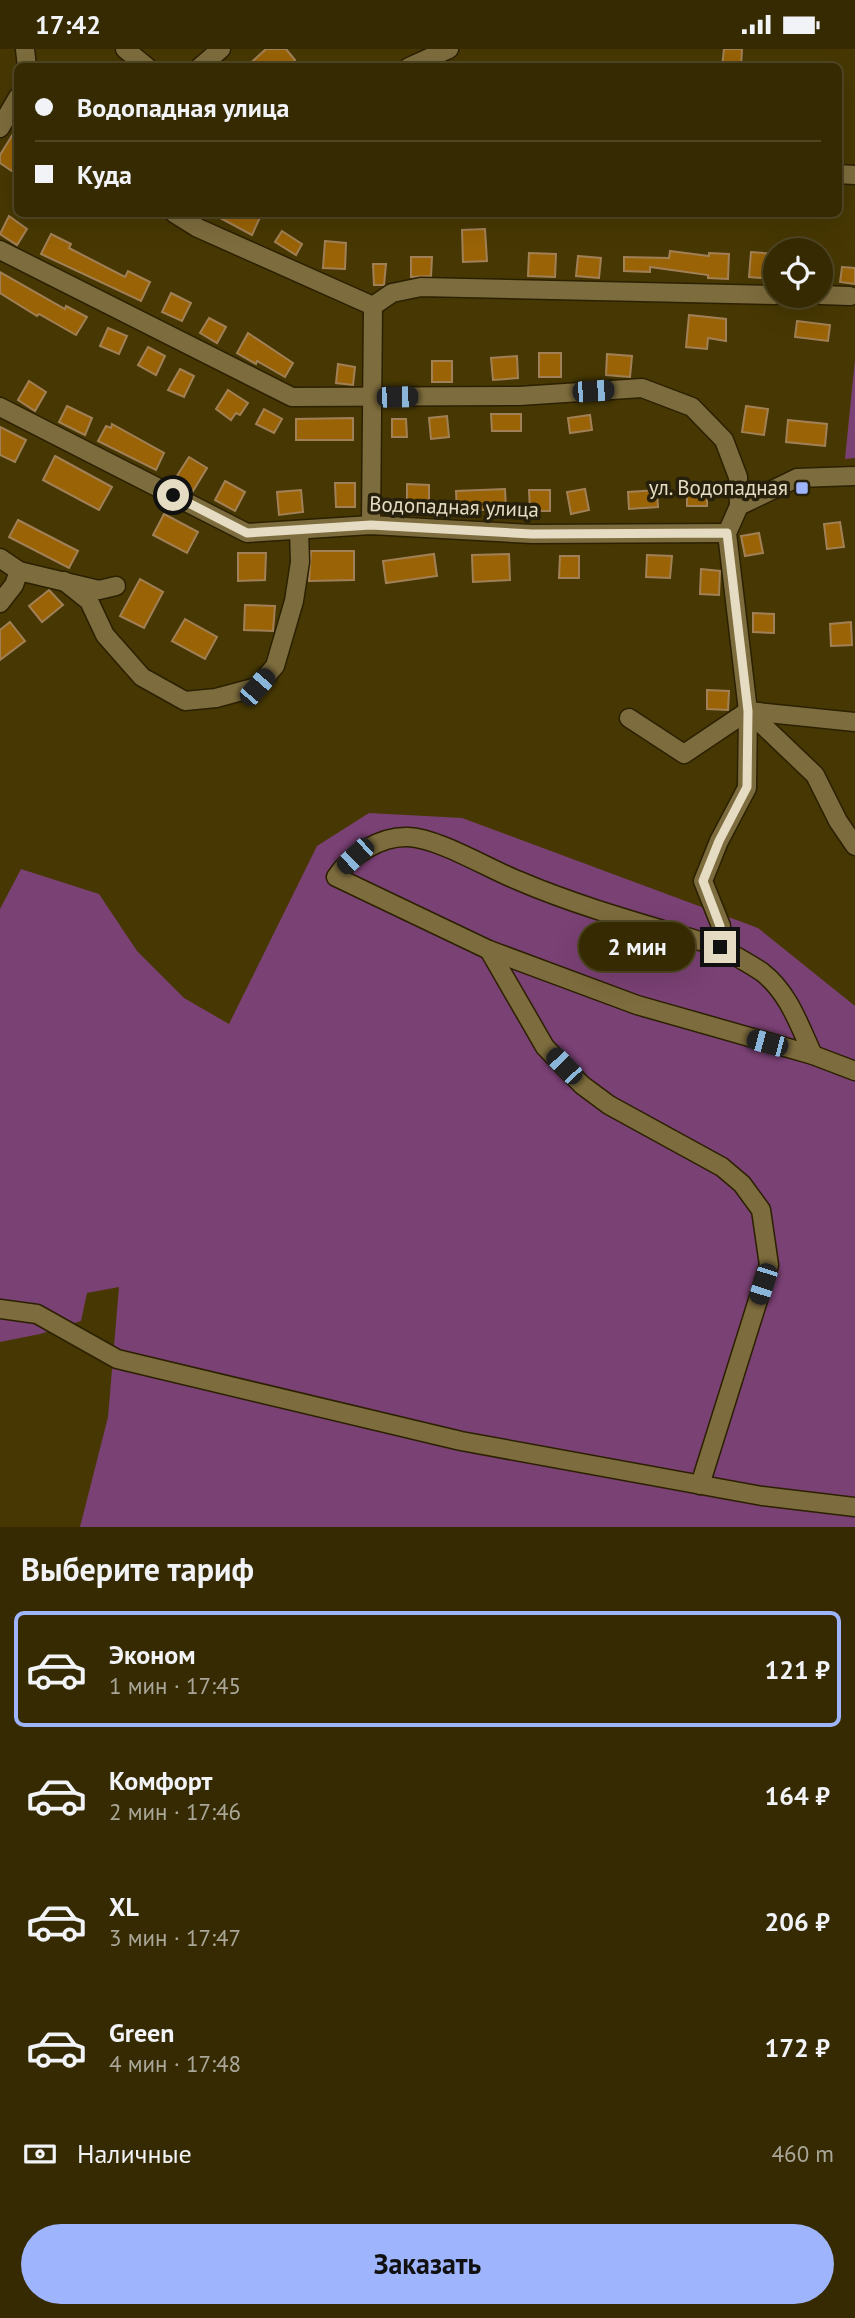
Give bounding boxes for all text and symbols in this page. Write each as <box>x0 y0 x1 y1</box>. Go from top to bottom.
text: 17:42 <box>35 8 101 41</box>
text: Водопадная улица <box>77 91 289 124</box>
text: Куда <box>77 158 132 191</box>
map controls <box>763 238 833 308</box>
button: locate <box>763 238 833 308</box>
car <box>572 379 615 403</box>
car <box>376 386 419 408</box>
place label: ул. Водопадная <box>649 474 788 501</box>
route start <box>157 479 189 511</box>
marker: ул. Водопадная <box>794 480 810 496</box>
street label: Водопадная улица <box>369 490 539 523</box>
car <box>236 664 279 710</box>
car <box>333 834 378 878</box>
callout: 2 мин <box>580 923 696 971</box>
route end <box>704 931 736 963</box>
text: 2 мин <box>607 932 667 961</box>
car <box>744 1027 791 1059</box>
car <box>542 1044 587 1088</box>
car <box>747 1261 780 1307</box>
text: Выберите тариф <box>21 1548 254 1590</box>
icon: car <box>25 1638 88 1701</box>
text: Эконом <box>109 1638 196 1671</box>
text: 121 ₽ <box>764 1653 830 1686</box>
text: 1 мин · 17:45 <box>109 1671 241 1700</box>
icon: car <box>25 1764 88 1827</box>
text: Комфорт <box>109 1764 212 1797</box>
text: 164 ₽ <box>764 1779 830 1812</box>
text: 2 мин · 17:46 <box>109 1797 241 1826</box>
icon: car <box>25 1890 88 1953</box>
text: XL <box>109 1890 139 1923</box>
text: 206 ₽ <box>764 1905 830 1938</box>
text: 3 мин · 17:47 <box>109 1923 241 1952</box>
icon: car <box>25 2016 88 2079</box>
text: Green <box>109 2016 174 2049</box>
text: 172 ₽ <box>764 2031 830 2064</box>
text: 4 мин · 17:48 <box>109 2049 241 2078</box>
icon: cash <box>21 2135 59 2173</box>
text: Наличные <box>77 2137 192 2170</box>
text: 460 m <box>772 2139 834 2168</box>
button: Заказать <box>21 2224 834 2304</box>

